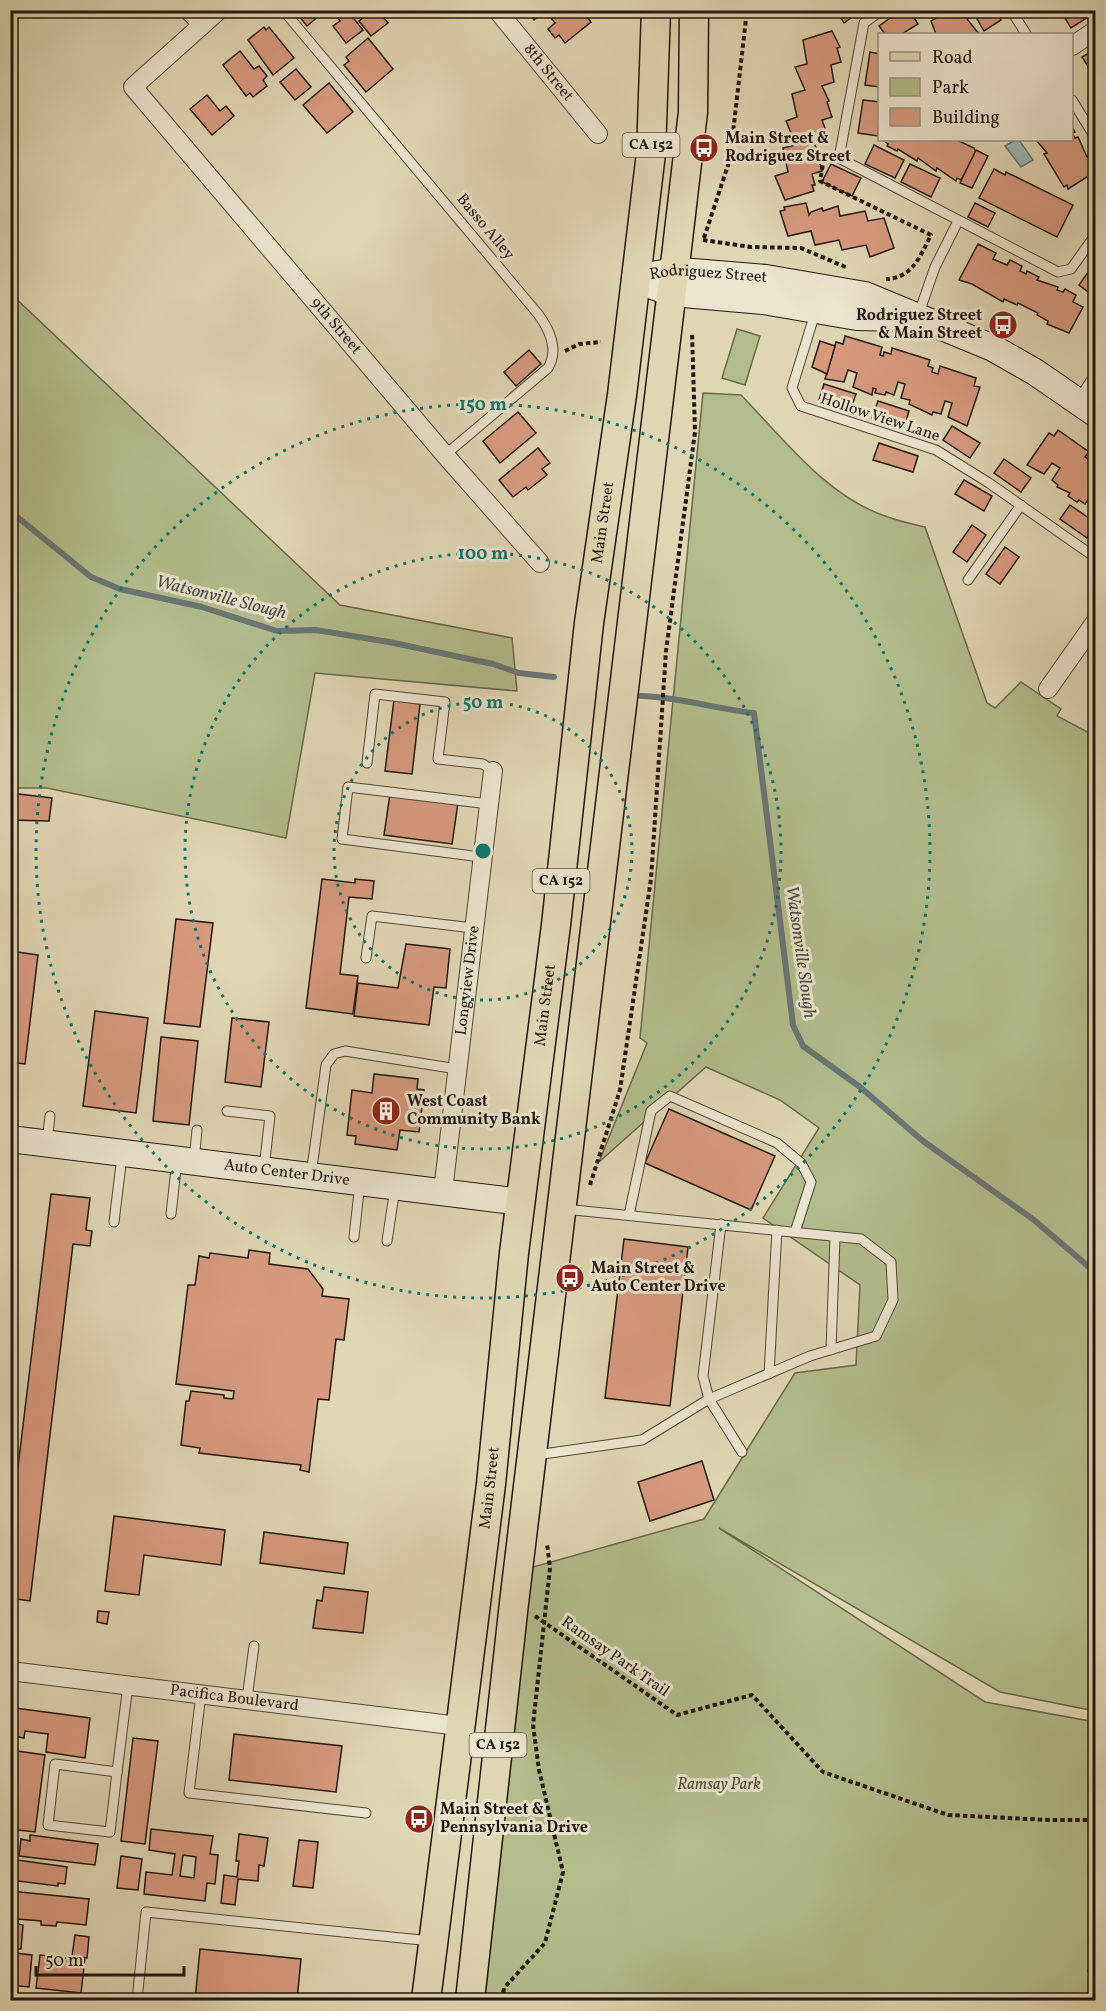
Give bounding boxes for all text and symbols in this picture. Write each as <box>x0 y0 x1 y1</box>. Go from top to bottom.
legend <box>878 33 1073 141</box>
street label: 8th Street <box>518 39 579 107</box>
text: Road <box>932 46 973 71</box>
text: Park <box>932 76 969 101</box>
text: Building <box>932 106 1000 131</box>
place label: Main Street & Rodriguez Street <box>725 128 851 168</box>
bus stop icon: Main Street & Rodriguez Street <box>688 132 720 164</box>
road number: CA 152 <box>622 133 680 157</box>
street label: Basso Alley <box>451 189 519 265</box>
street label: Rodriguez Street <box>648 260 768 289</box>
street label: 9th Street <box>305 293 367 360</box>
place label: Rodriguez Street & Main Street <box>856 305 982 345</box>
bus stop icon: Rodriguez Street & Main Street <box>987 309 1019 341</box>
street label: Hollow View Lane <box>817 388 943 448</box>
text: 150 m <box>459 393 507 418</box>
street label: Main Street <box>587 480 620 565</box>
text: 100 m <box>458 542 508 567</box>
water label: Watsonville Slough <box>153 570 289 626</box>
text: 50 m <box>463 691 503 716</box>
centre of rings <box>473 841 493 861</box>
road number: CA 152 <box>532 869 590 893</box>
water label: Watsonville Slough <box>778 884 822 1020</box>
street label: Longview Drive <box>451 924 485 1036</box>
street label: Main Street <box>530 963 562 1048</box>
place label: West Coast Community Bank <box>407 1091 541 1131</box>
building icon: West Coast Community Bank <box>370 1095 402 1127</box>
street label: Auto Center Drive <box>223 1154 351 1192</box>
place label: Main Street & Auto Center Drive <box>591 1258 726 1298</box>
bus stop icon: Main Street & Auto Center Drive <box>554 1262 586 1294</box>
street label: Main Street <box>474 1446 506 1530</box>
street label: Ramsay Park Trail <box>557 1612 674 1703</box>
street label: Pacifica Boulevard <box>169 1680 300 1717</box>
road number: CA 152 <box>470 1733 526 1757</box>
park label: Ramsay Park <box>677 1774 761 1796</box>
place label: Main Street & Pennsylvania Drive <box>440 1799 588 1839</box>
bus stop icon: Main Street & Pennsylvania Drive <box>403 1803 435 1835</box>
scale bar <box>36 1939 184 1977</box>
text: 50 m <box>45 1949 84 1974</box>

